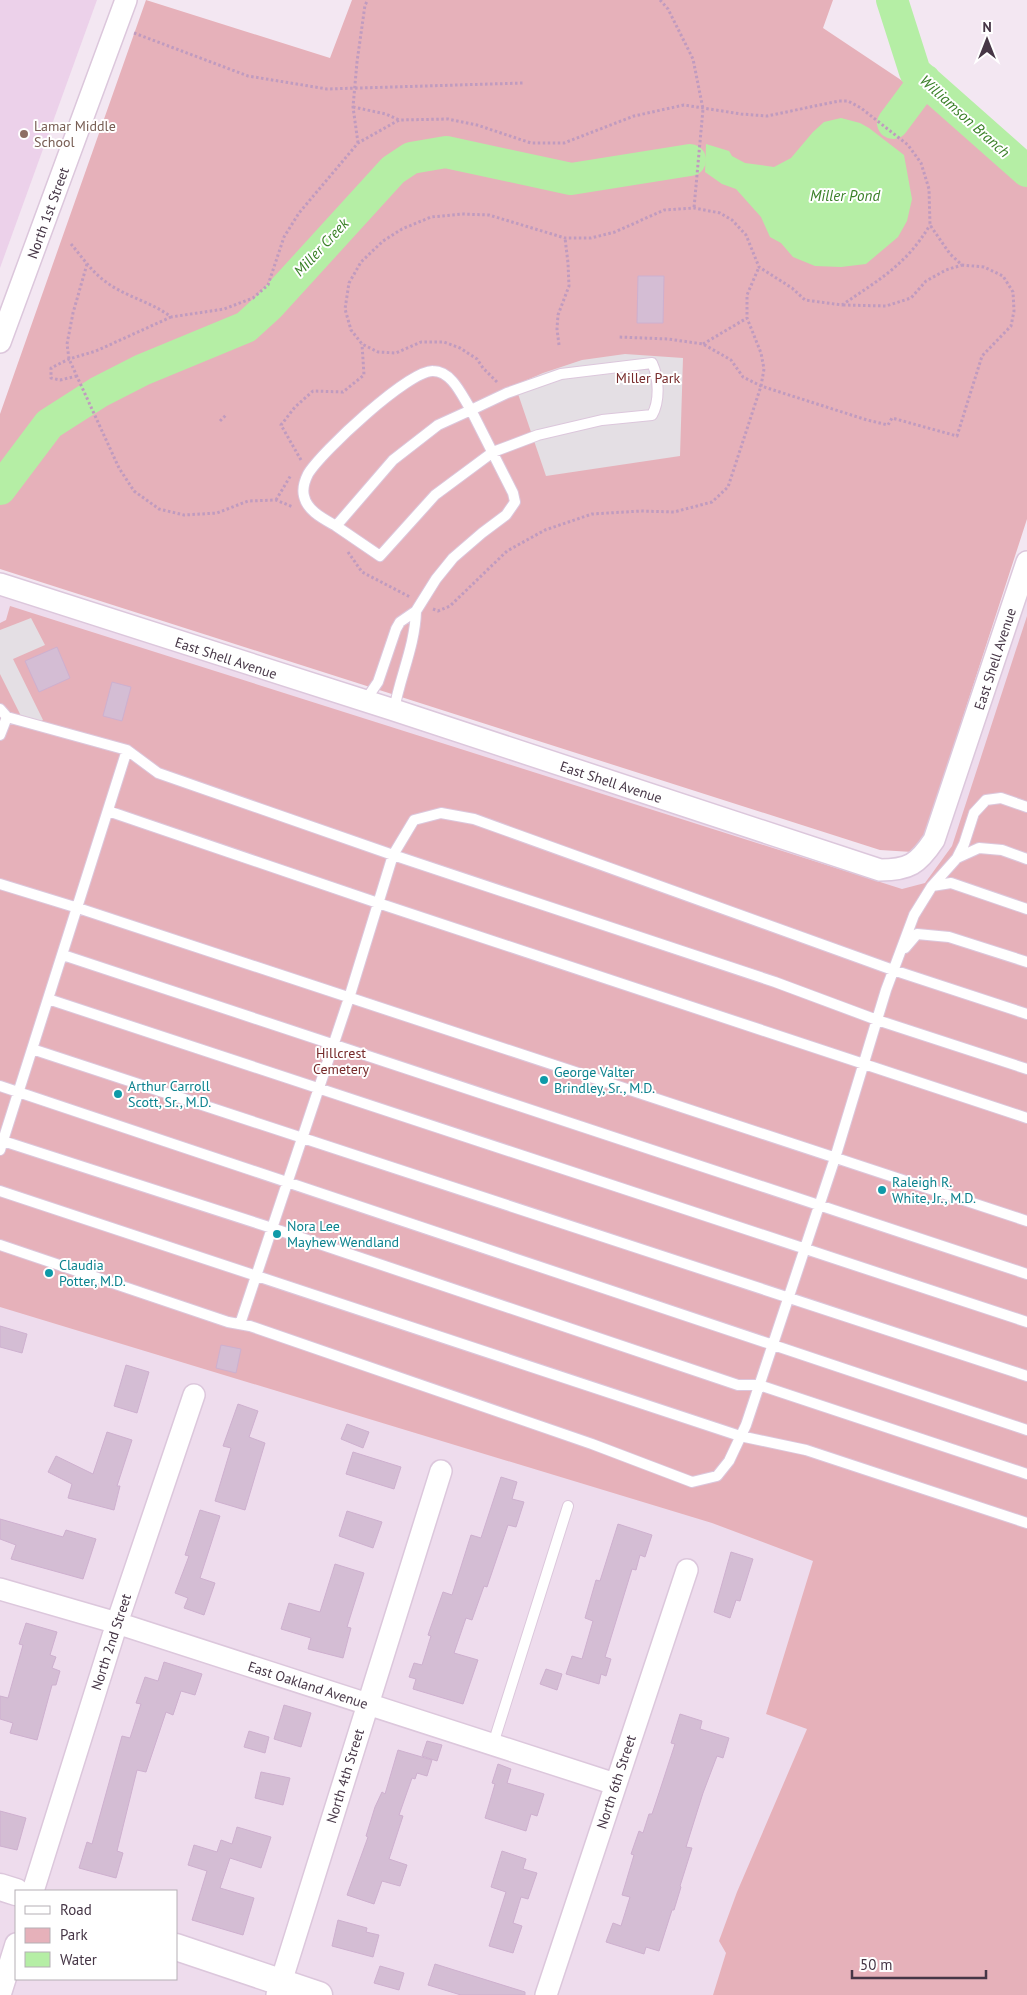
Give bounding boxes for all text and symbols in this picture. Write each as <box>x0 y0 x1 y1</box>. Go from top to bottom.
north arrow <box>962 15 1012 65</box>
text: N <box>982 18 992 36</box>
water label: Williamson Branch <box>916 71 1014 161</box>
place label: Lamar Middle School <box>34 117 116 151</box>
marker: Lamar Middle School <box>18 128 30 140</box>
street label: North 1st Street <box>23 165 73 261</box>
water label: Miller Pond <box>810 186 880 205</box>
water label: Miller Creek <box>289 213 353 280</box>
park label: Miller Park <box>616 369 680 387</box>
street label: East Shell Avenue <box>970 606 1020 712</box>
street label: East Shell Avenue <box>173 633 279 683</box>
street label: East Shell Avenue <box>558 757 664 807</box>
park label: Hillcrest Cemetery <box>313 1044 370 1078</box>
place label: George Valter Brindley, Sr., M.D. <box>554 1063 655 1097</box>
marker: George Valter Brindley, Sr., M.D. <box>538 1074 550 1086</box>
place label: Arthur Carroll Scott, Sr., M.D. <box>128 1077 211 1111</box>
marker: Arthur Carroll Scott, Sr., M.D. <box>112 1088 124 1100</box>
place label: Raleigh R. White, Jr., M.D. <box>892 1173 976 1207</box>
marker: Raleigh R. White, Jr., M.D. <box>876 1184 888 1196</box>
place label: Nora Lee Mayhew Wendland <box>287 1217 399 1251</box>
marker: Nora Lee Mayhew Wendland <box>271 1228 283 1240</box>
place label: Claudia Potter, M.D. <box>59 1256 126 1290</box>
marker: Claudia Potter, M.D. <box>43 1267 55 1279</box>
street label: North 2nd Street <box>87 1591 135 1693</box>
street label: East Oakland Avenue <box>246 1657 370 1713</box>
street label: North 4th Street <box>322 1726 368 1825</box>
street label: North 6th Street <box>592 1732 640 1831</box>
legend <box>15 1890 178 1980</box>
text: Road <box>60 1900 92 1919</box>
text: Park <box>60 1925 88 1944</box>
scale bar <box>852 1948 986 1980</box>
text: Water <box>60 1950 97 1969</box>
text: 50 m <box>860 1955 893 1974</box>

